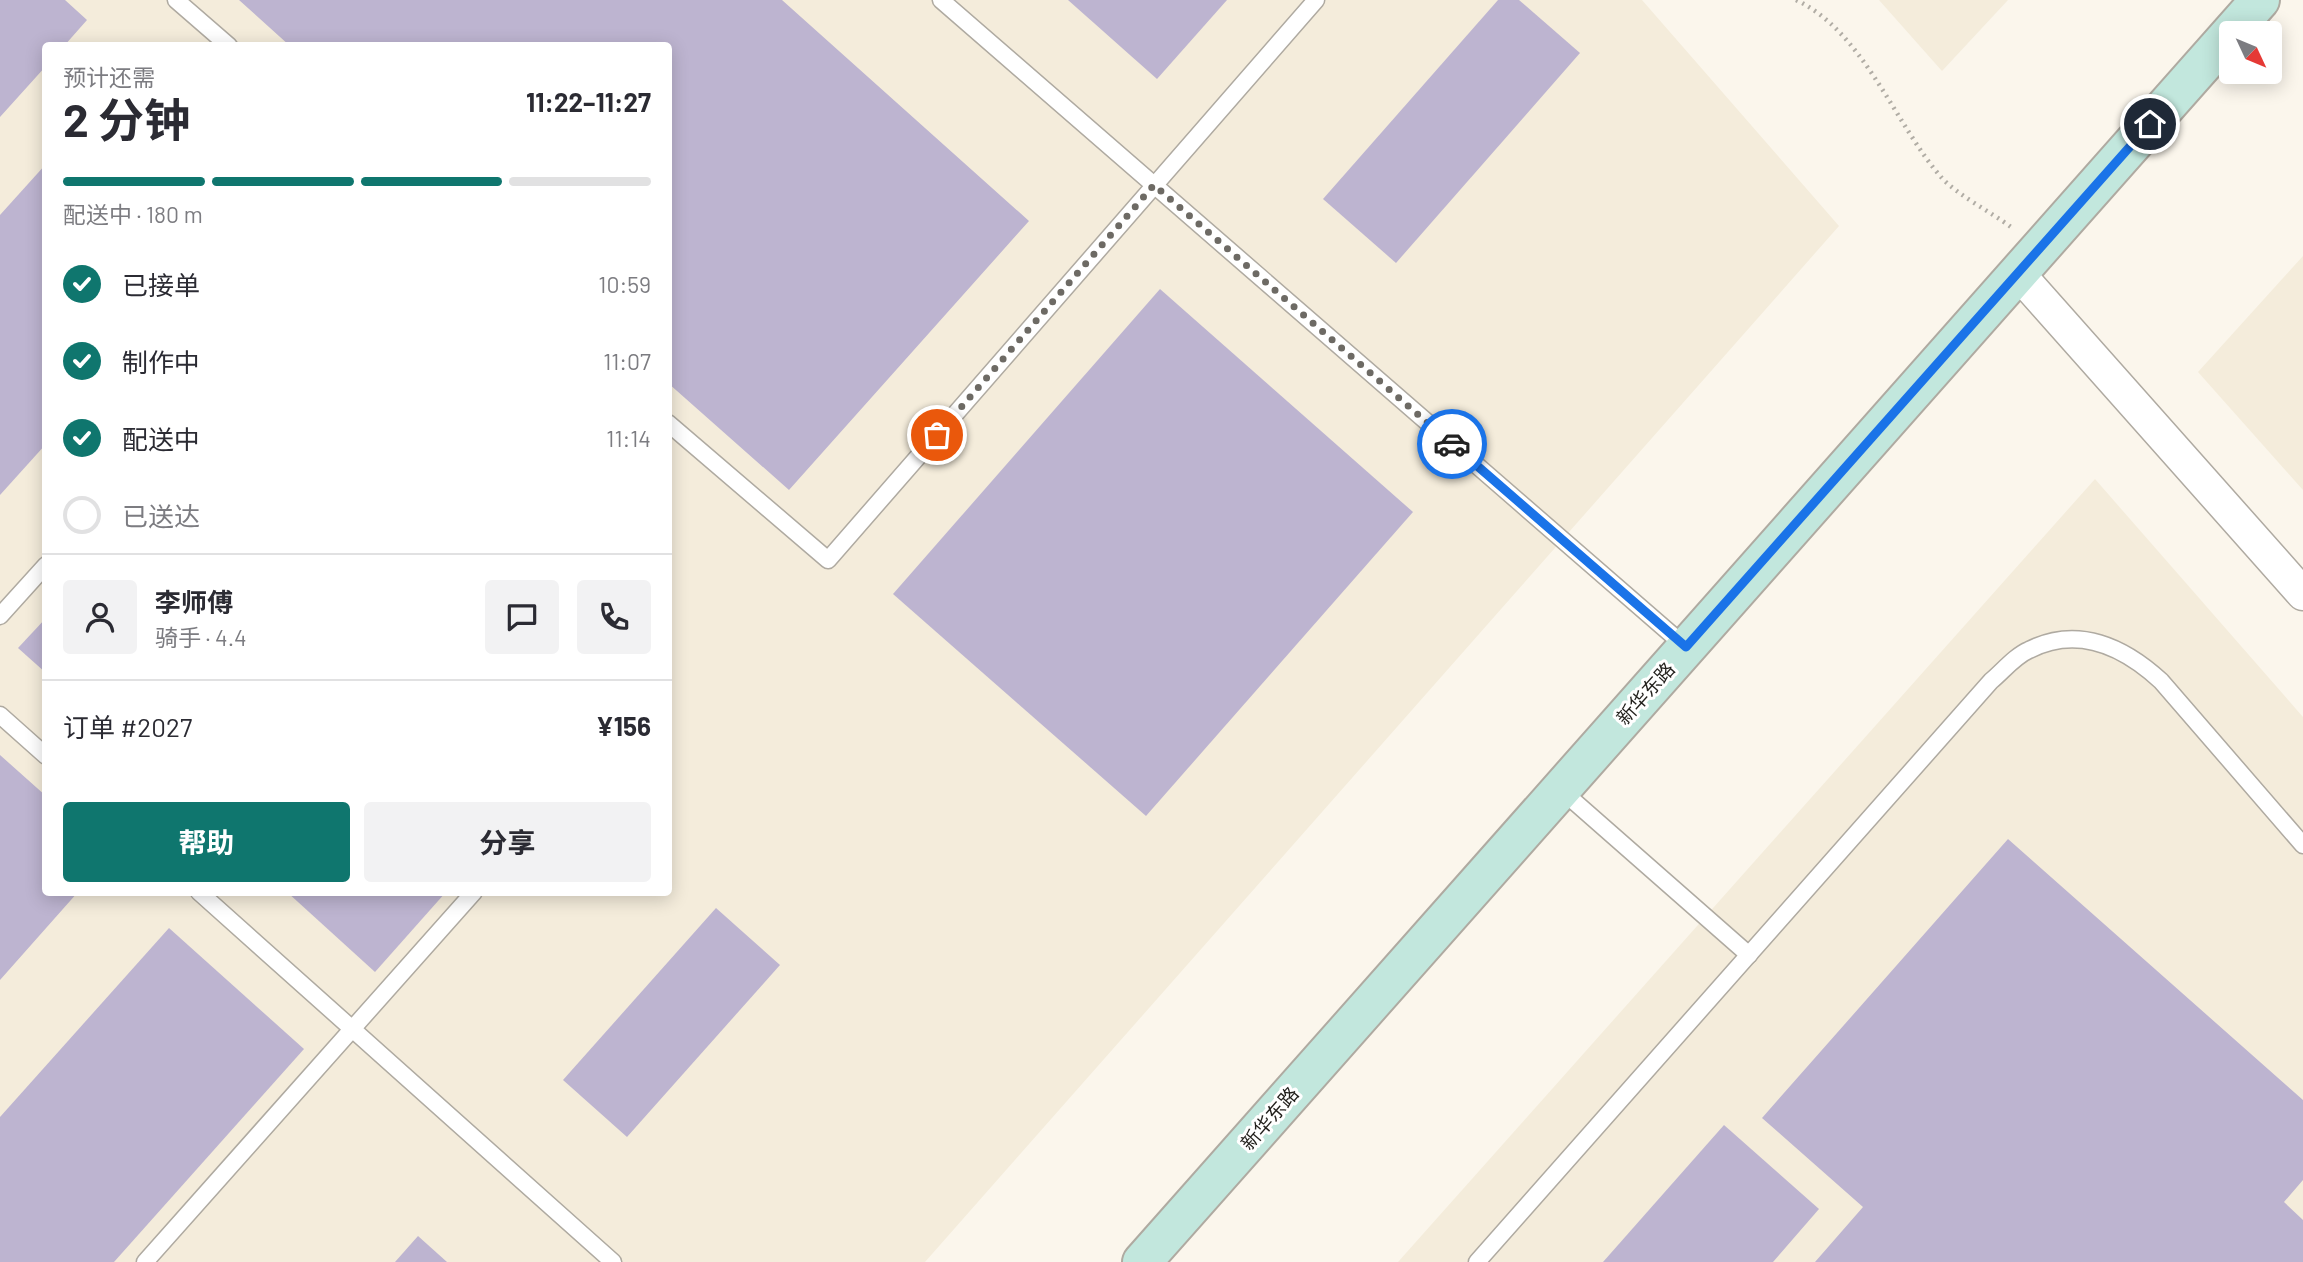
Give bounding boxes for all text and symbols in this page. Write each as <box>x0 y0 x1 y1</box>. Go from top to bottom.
north arrow <box>2219 21 2282 84</box>
map controls <box>2219 21 2282 84</box>
text: 预计还需 <box>63 63 155 91</box>
text: 11:22–11:27 <box>526 86 651 117</box>
text: 2 分钟 <box>63 91 190 146</box>
pin <box>2120 94 2180 154</box>
icon: home <box>2131 105 2169 143</box>
text: 配送中 · 180 m <box>63 200 203 228</box>
icon: check <box>63 265 101 303</box>
text: 已接单 <box>122 269 200 300</box>
text: 10:59 <box>598 270 651 298</box>
icon: check <box>63 342 101 380</box>
text: 制作中 <box>122 346 200 377</box>
text: 11:07 <box>603 347 651 375</box>
pin <box>907 405 967 465</box>
courier <box>1417 409 1487 479</box>
icon: bag <box>918 416 956 454</box>
icon: check <box>63 419 101 457</box>
text: 配送中 <box>122 423 200 454</box>
text: 11:14 <box>606 424 651 452</box>
icon: car <box>1433 425 1471 463</box>
text: 已送达 <box>122 500 200 531</box>
button: person <box>63 580 137 654</box>
button: chat <box>485 580 559 654</box>
button: phone <box>577 580 651 654</box>
text: 李师傅 <box>155 586 233 617</box>
text: 骑手 · 4.4 <box>155 623 247 651</box>
street label: 新华东路 <box>1611 657 1679 729</box>
text: ¥156 <box>596 710 651 741</box>
text: 订单 #2027 <box>63 711 192 742</box>
button: 帮助 <box>63 802 350 882</box>
button: 分享 <box>364 802 651 882</box>
street label: 新华东路 <box>1235 1082 1303 1154</box>

